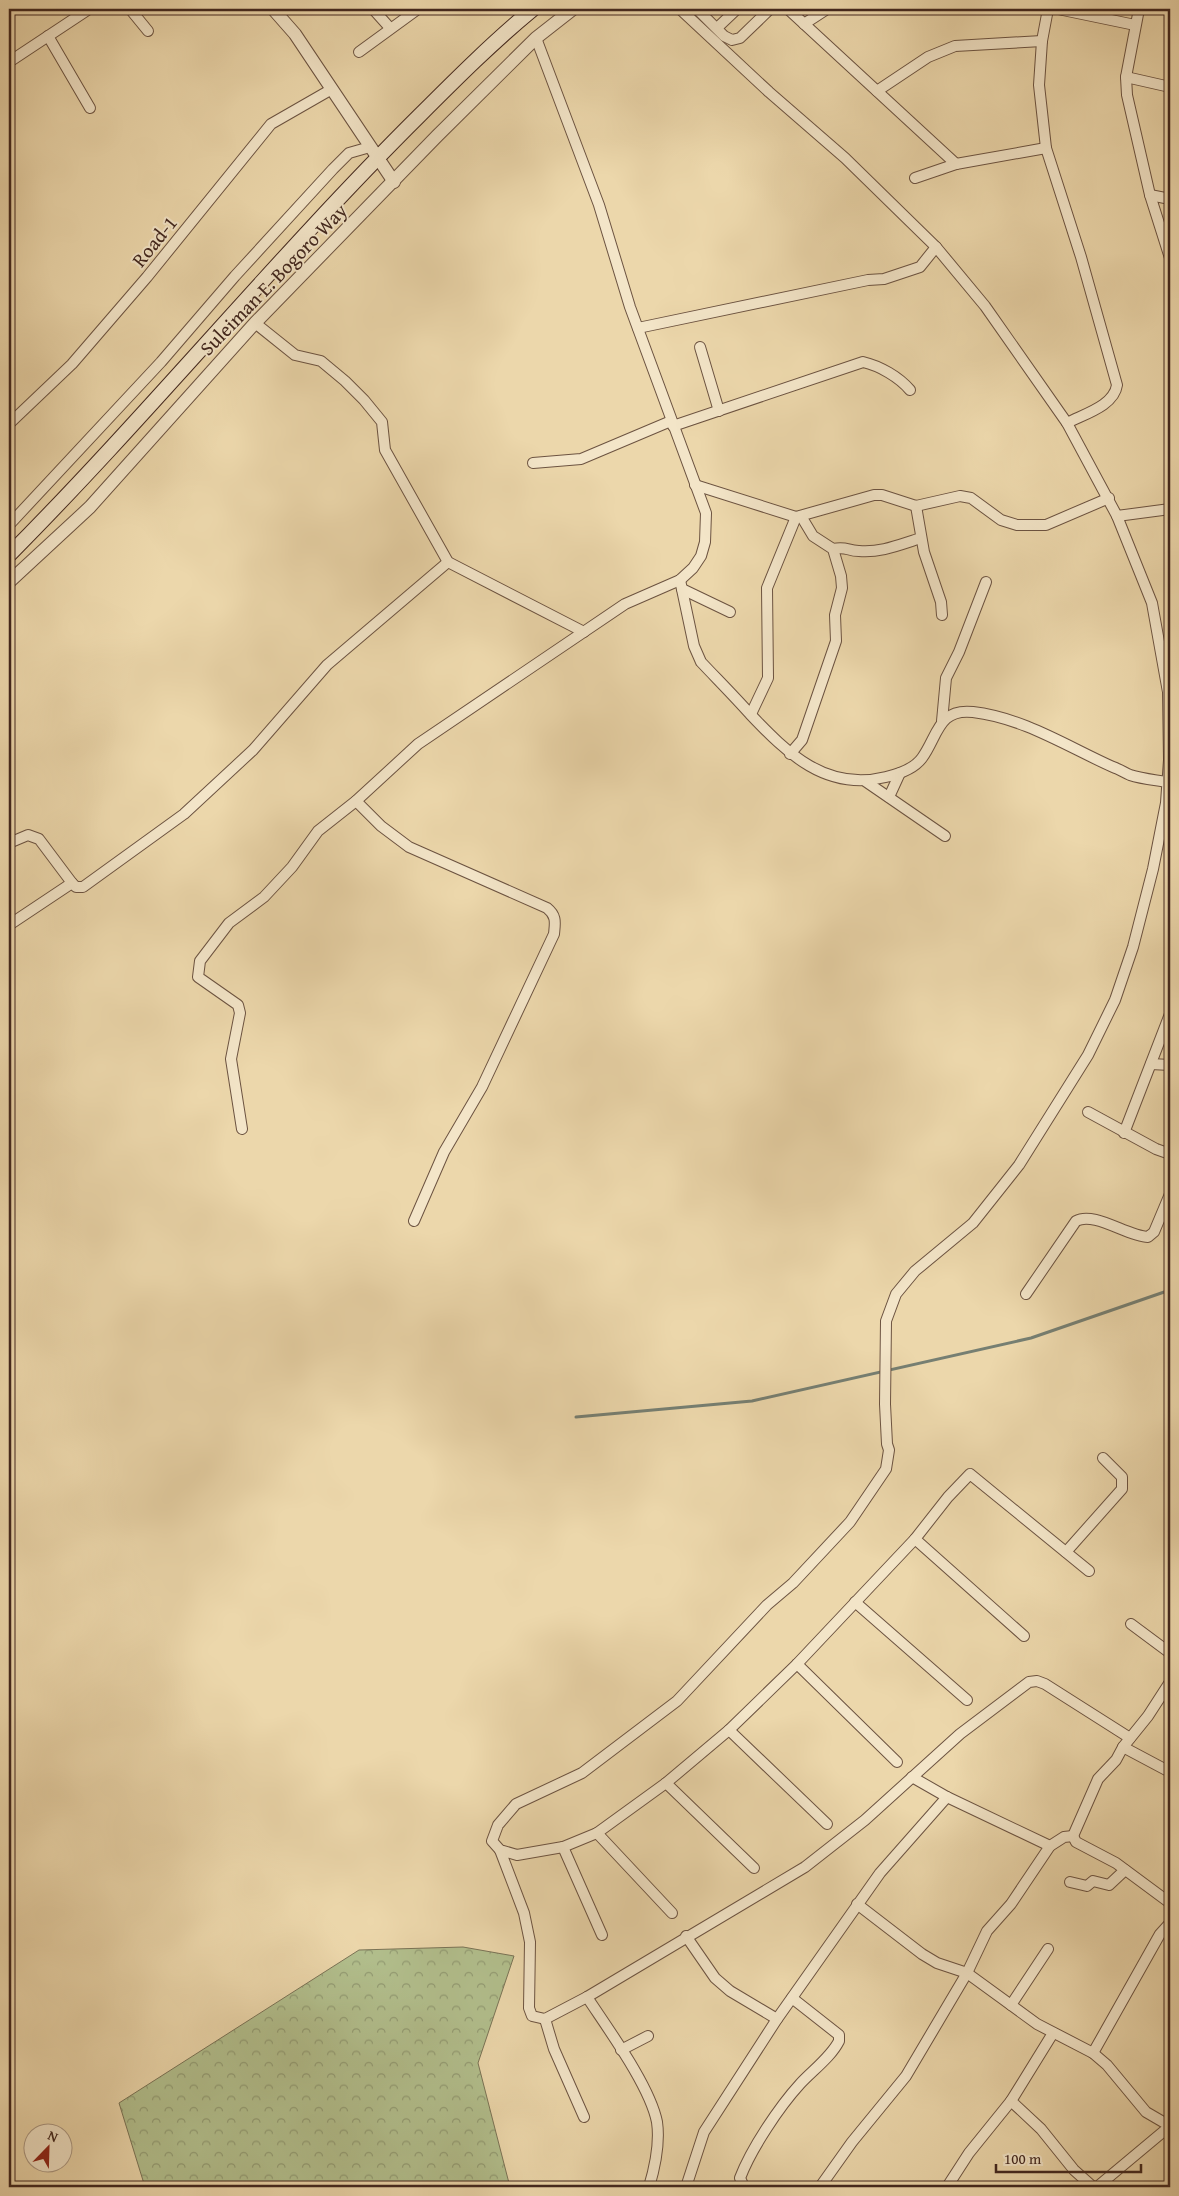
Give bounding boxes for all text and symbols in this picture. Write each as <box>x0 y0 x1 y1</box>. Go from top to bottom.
street label: Suleiman E. Bogoro Way <box>192 196 354 362</box>
street label: Road-1 <box>124 209 184 273</box>
north arrow <box>22 2124 72 2174</box>
text: N <box>45 2125 62 2147</box>
scale bar <box>996 2141 1142 2173</box>
text: 100 m <box>1004 2148 1042 2169</box>

